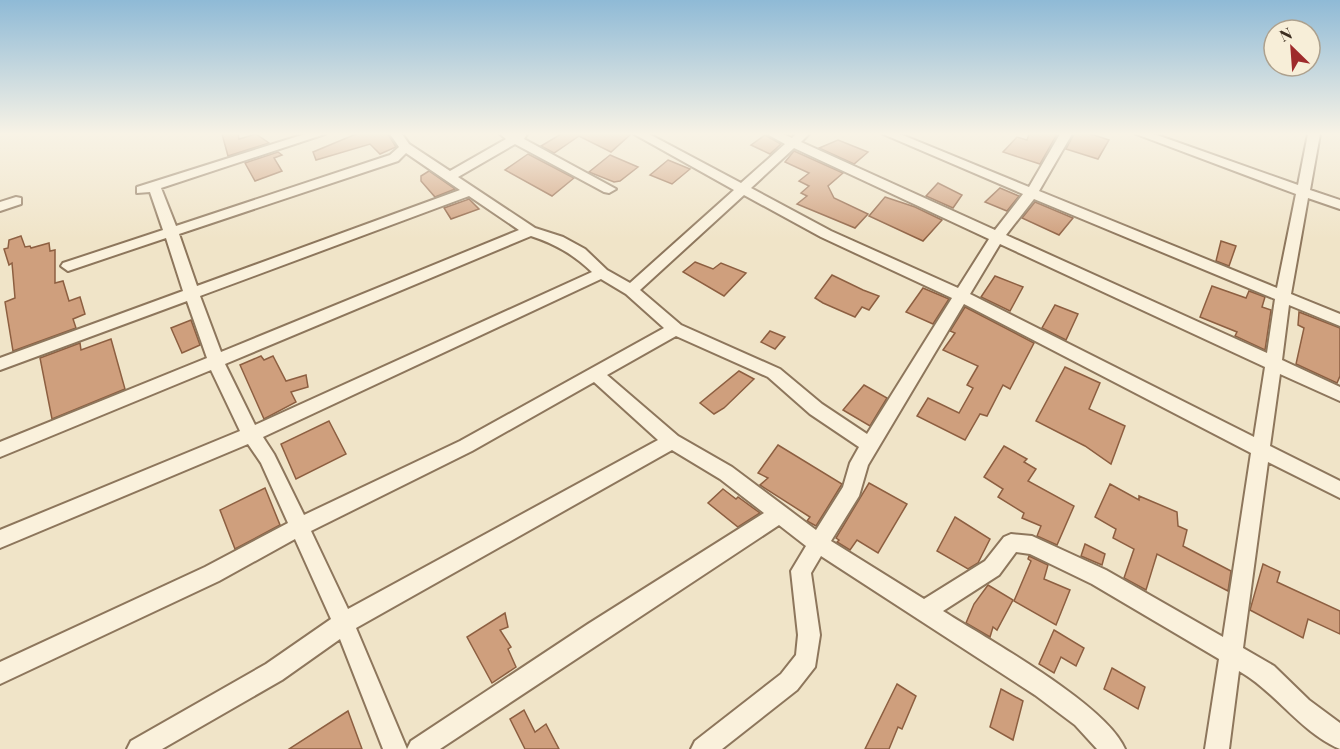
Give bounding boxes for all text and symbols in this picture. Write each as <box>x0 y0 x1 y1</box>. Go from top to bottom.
north arrow <box>1262 18 1322 78</box>
text: N <box>1276 22 1296 46</box>

